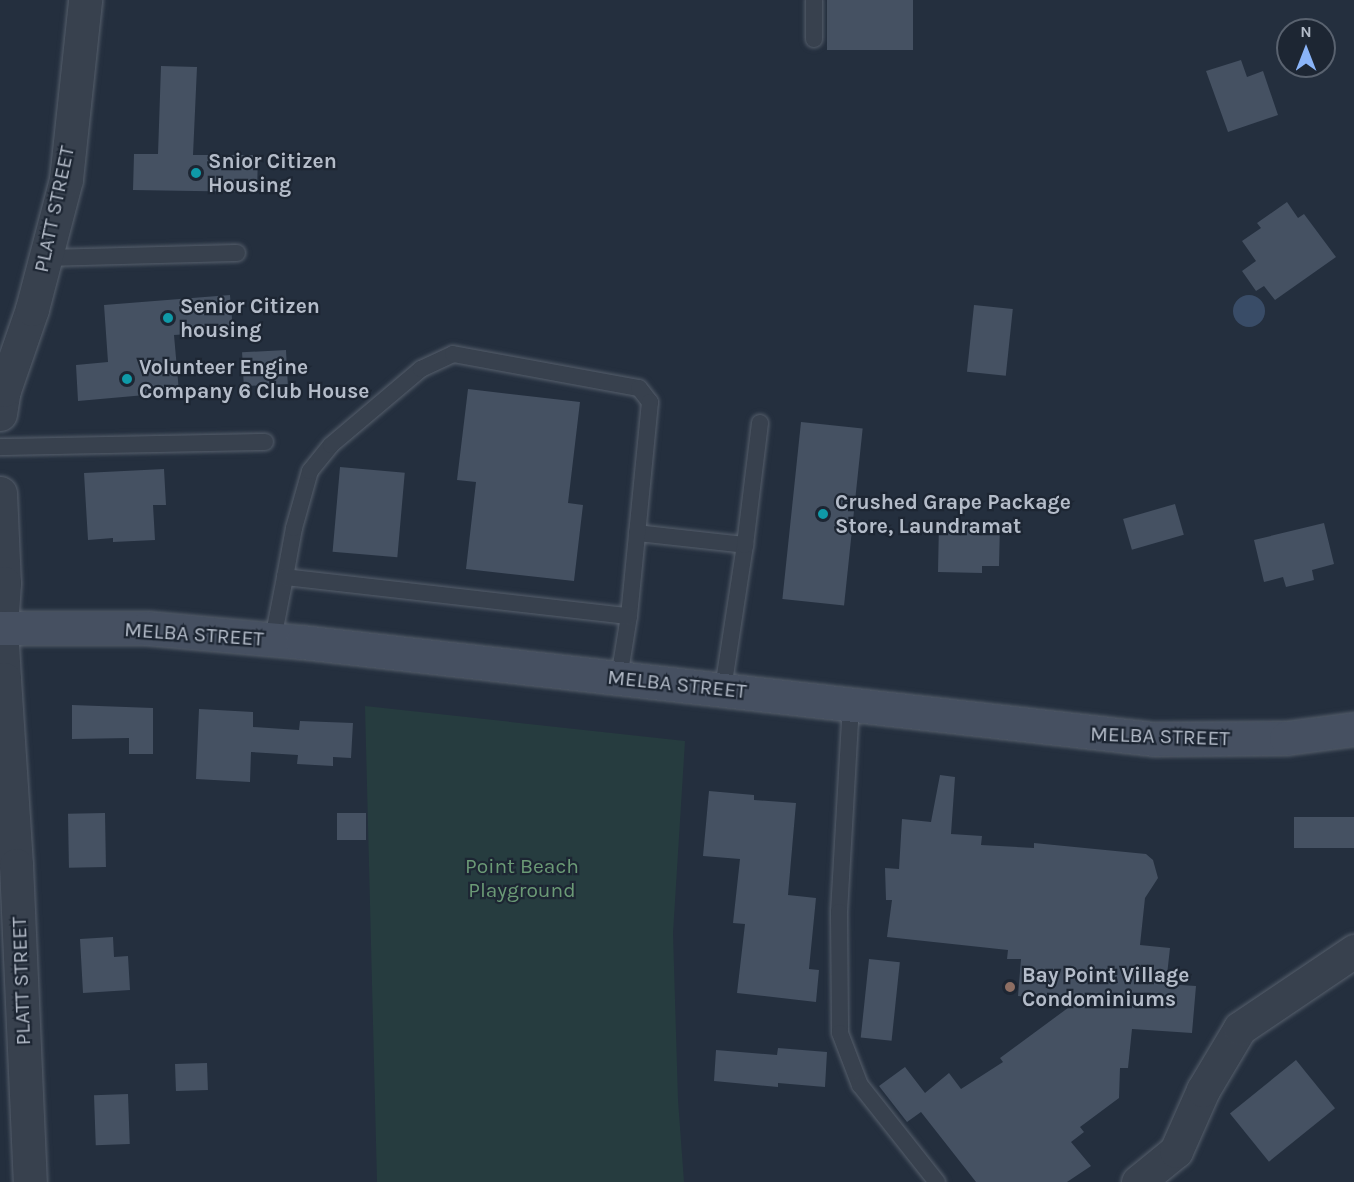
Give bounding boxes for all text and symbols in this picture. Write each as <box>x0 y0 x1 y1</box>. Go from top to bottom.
north arrow <box>1276 18 1336 78</box>
text: N <box>1300 22 1312 41</box>
street label: PLATT STREET <box>28 143 80 275</box>
place label: Snior Citizen Housing <box>208 148 337 198</box>
marker: Snior Citizen Housing <box>189 166 203 180</box>
place label: Senior Citizen housing <box>180 293 320 343</box>
marker: Senior Citizen housing <box>161 311 175 325</box>
place label: Volunteer Engine Company 6 Club House <box>139 354 369 404</box>
marker: Volunteer Engine Company 6 Club House <box>120 372 134 386</box>
place label: Crushed Grape Package Store, Laundramat <box>835 489 1071 539</box>
marker: Crushed Grape Package Store, Laundramat <box>816 507 830 521</box>
street label: MELBA STREET <box>123 617 265 651</box>
street label: MELBA STREET <box>606 664 748 704</box>
street label: MELBA STREET <box>1090 721 1230 751</box>
park label: Point Beach Playground <box>465 853 579 903</box>
street label: PLATT STREET <box>6 916 36 1046</box>
place label: Bay Point Village Condominiums <box>1022 962 1189 1012</box>
marker: Bay Point Village Condominiums <box>1003 980 1017 994</box>

